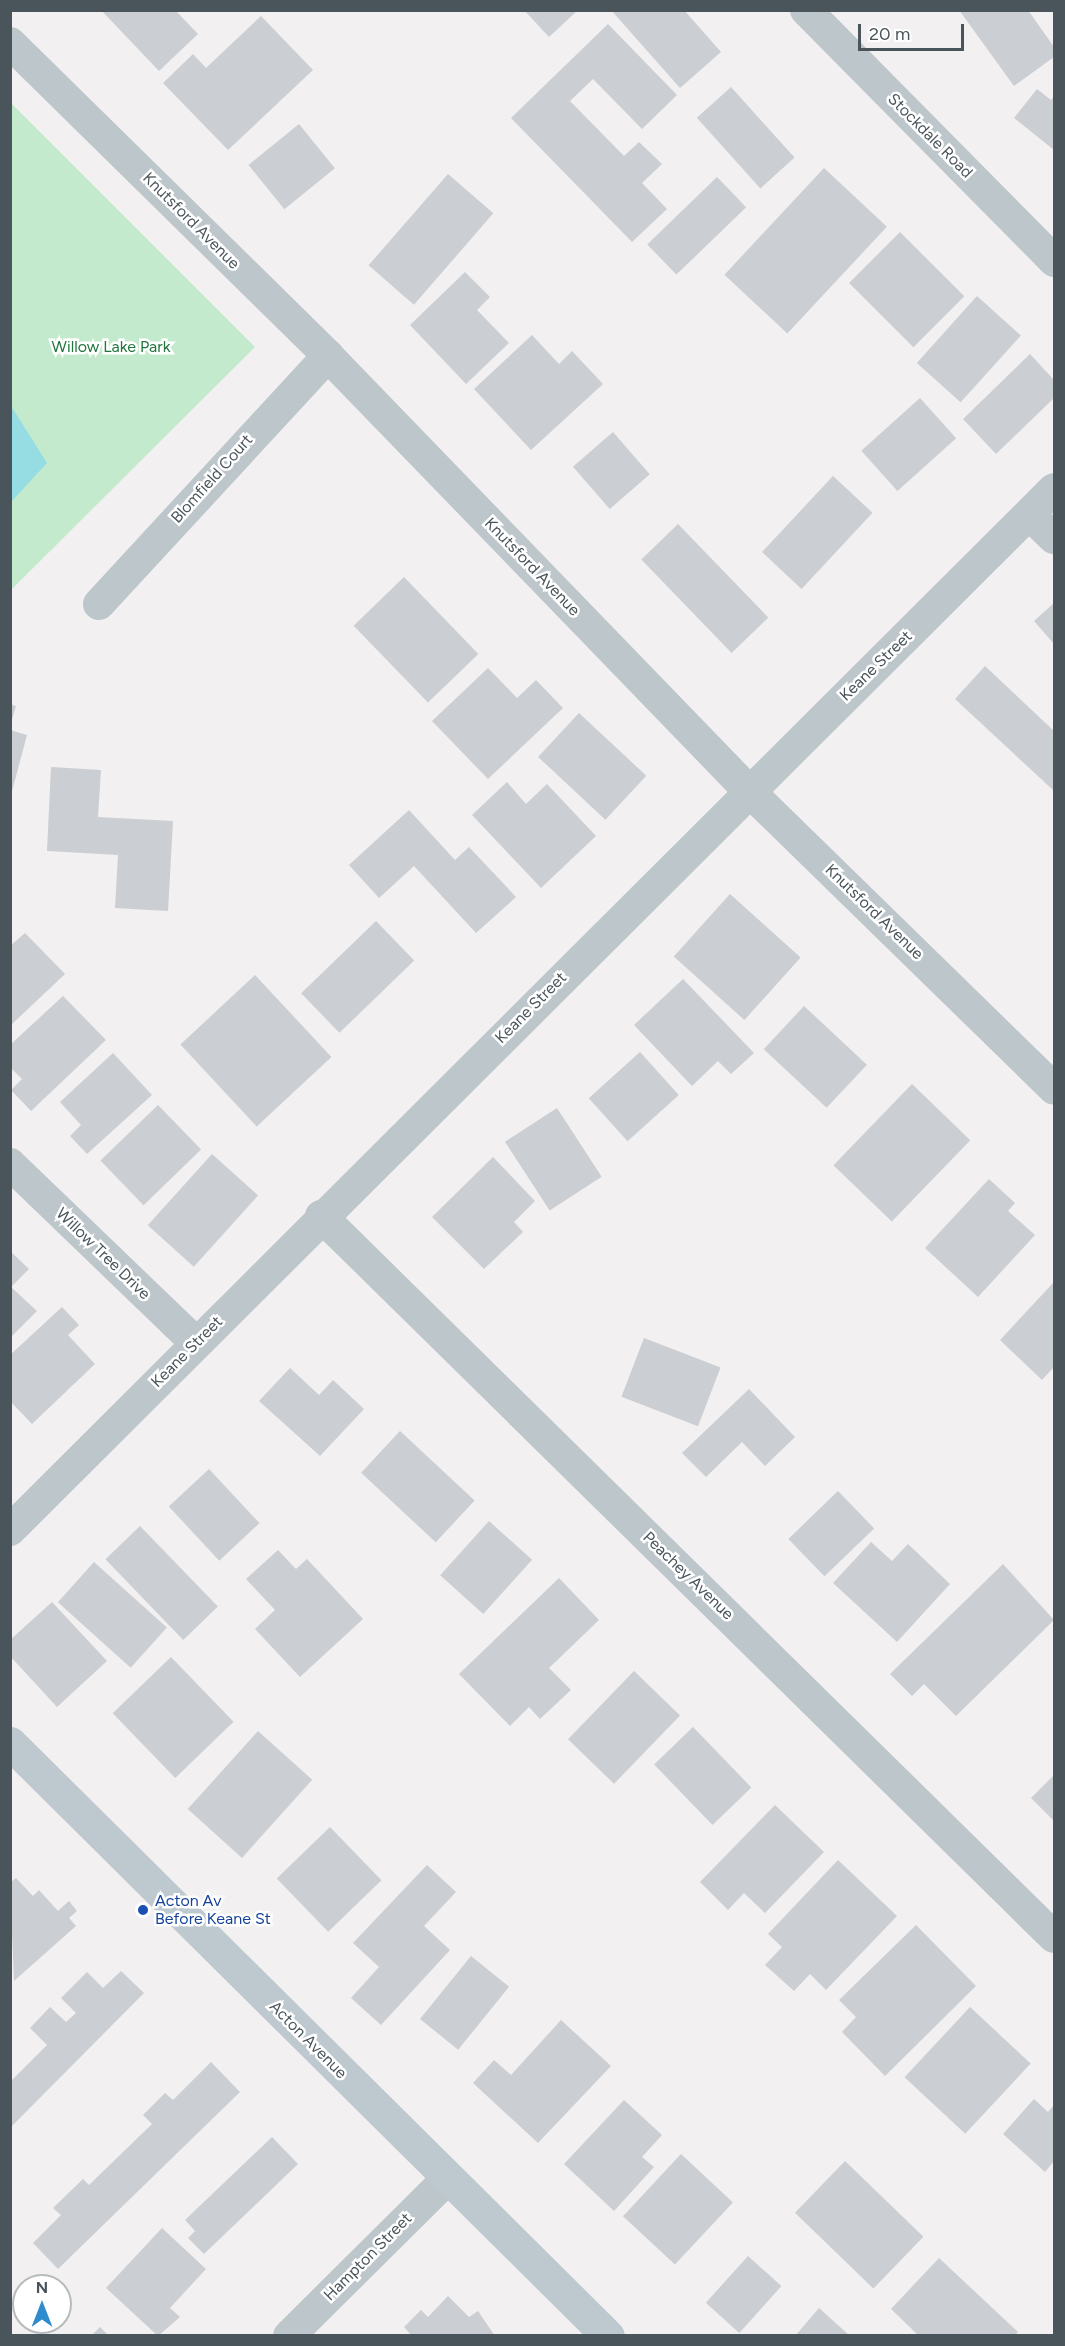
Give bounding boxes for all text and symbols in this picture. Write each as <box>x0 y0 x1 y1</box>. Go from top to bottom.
scale bar <box>861 12 968 50</box>
text: 20 m <box>869 23 910 45</box>
street label: Stockdale Road <box>884 90 976 182</box>
street label: Knutsford Avenue <box>139 169 243 273</box>
park label: Willow Lake Park <box>52 337 170 357</box>
street label: Blomfield Court <box>167 431 257 527</box>
street label: Knutsford Avenue <box>480 514 584 620</box>
street label: Keane Street <box>836 627 916 705</box>
street label: Knutsford Avenue <box>821 860 927 964</box>
street label: Keane Street <box>491 968 571 1048</box>
street label: Willow Tree Drive <box>52 1204 154 1304</box>
street label: Keane Street <box>147 1312 227 1392</box>
street label: Peachey Avenue <box>639 1528 737 1624</box>
place label: Acton Av Before Keane St <box>155 1891 271 1929</box>
marker: Acton Av Before Keane St <box>136 1903 150 1917</box>
street label: Acton Avenue <box>265 1997 351 2083</box>
street label: Hampton Street <box>320 2209 416 2305</box>
north arrow <box>12 2274 72 2334</box>
text: N <box>36 2278 48 2297</box>

